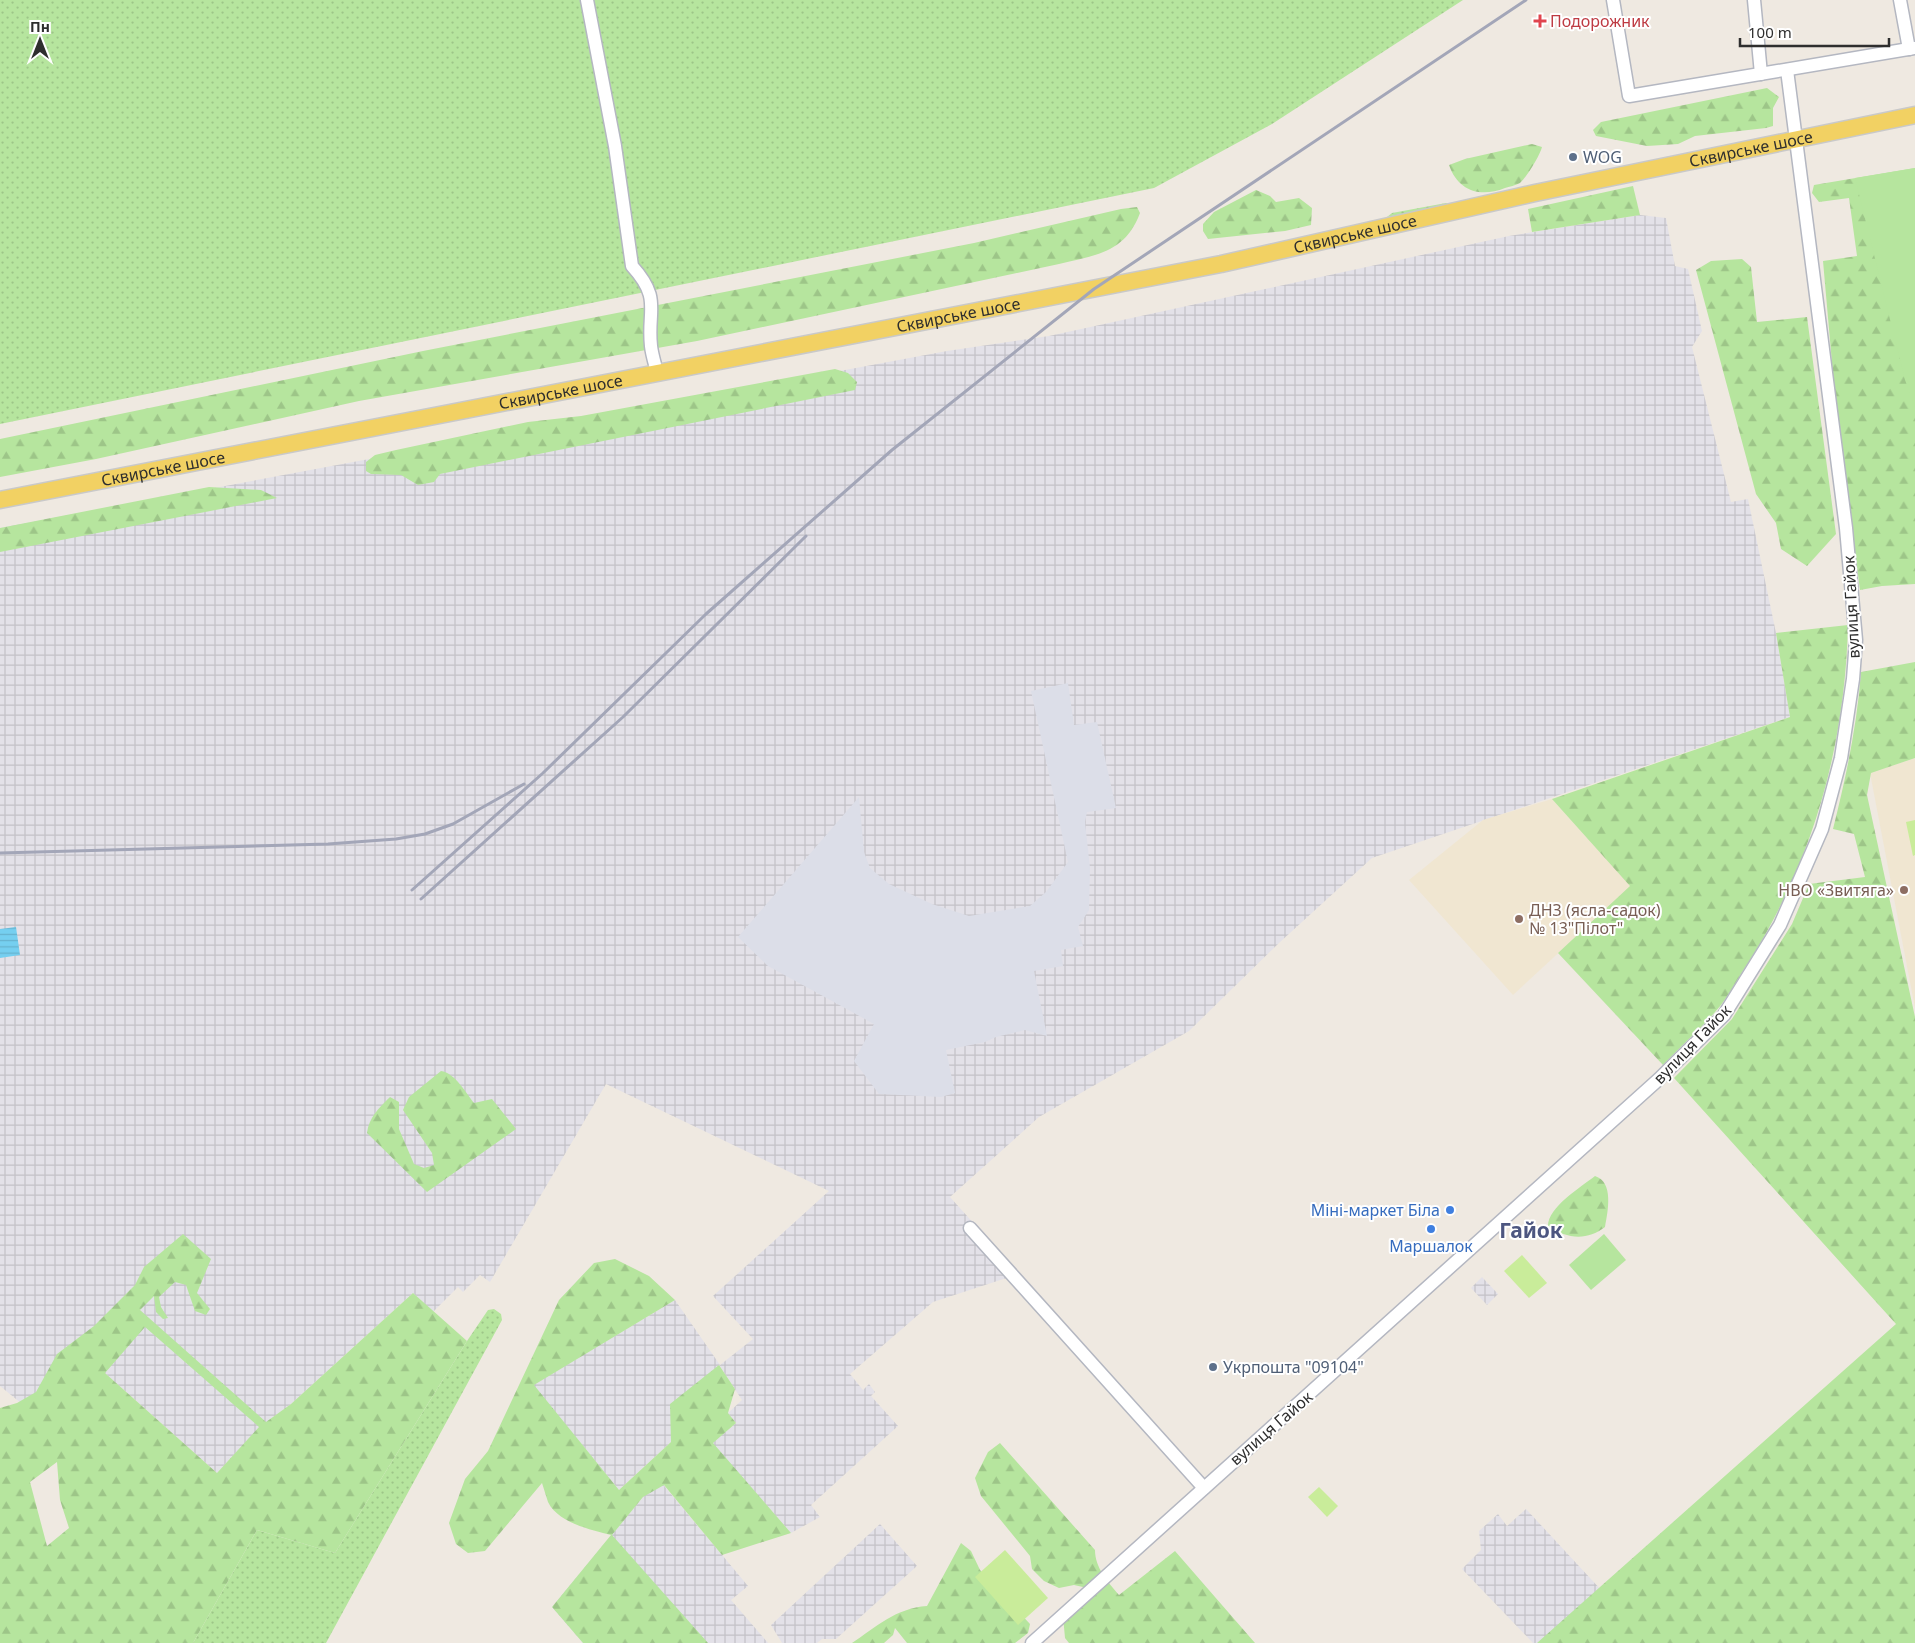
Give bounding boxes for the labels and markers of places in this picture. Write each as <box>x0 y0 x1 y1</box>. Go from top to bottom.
place label: Подорожник <box>1550 10 1650 32</box>
marker: Подорожник <box>1534 15 1546 27</box>
place label: WOG <box>1583 146 1622 168</box>
marker: WOG <box>1567 151 1579 163</box>
place label: НВО «Звитяга» <box>1778 879 1894 901</box>
marker: НВО «Звитяга» <box>1898 884 1910 896</box>
place label: ДНЗ (ясла-садок) № 13"Пілот" <box>1529 899 1661 939</box>
marker: ДНЗ (ясла-садок) № 13"Пілот" <box>1513 913 1525 925</box>
place label: Міні-маркет Біла <box>1311 1199 1440 1221</box>
marker: Міні-маркет Біла <box>1444 1204 1456 1216</box>
marker: Маршалок <box>1425 1223 1437 1235</box>
place label: Маршалок <box>1389 1235 1473 1257</box>
place label: Укрпошта "09104" <box>1223 1356 1364 1378</box>
marker: Укрпошта "09104" <box>1207 1361 1219 1373</box>

